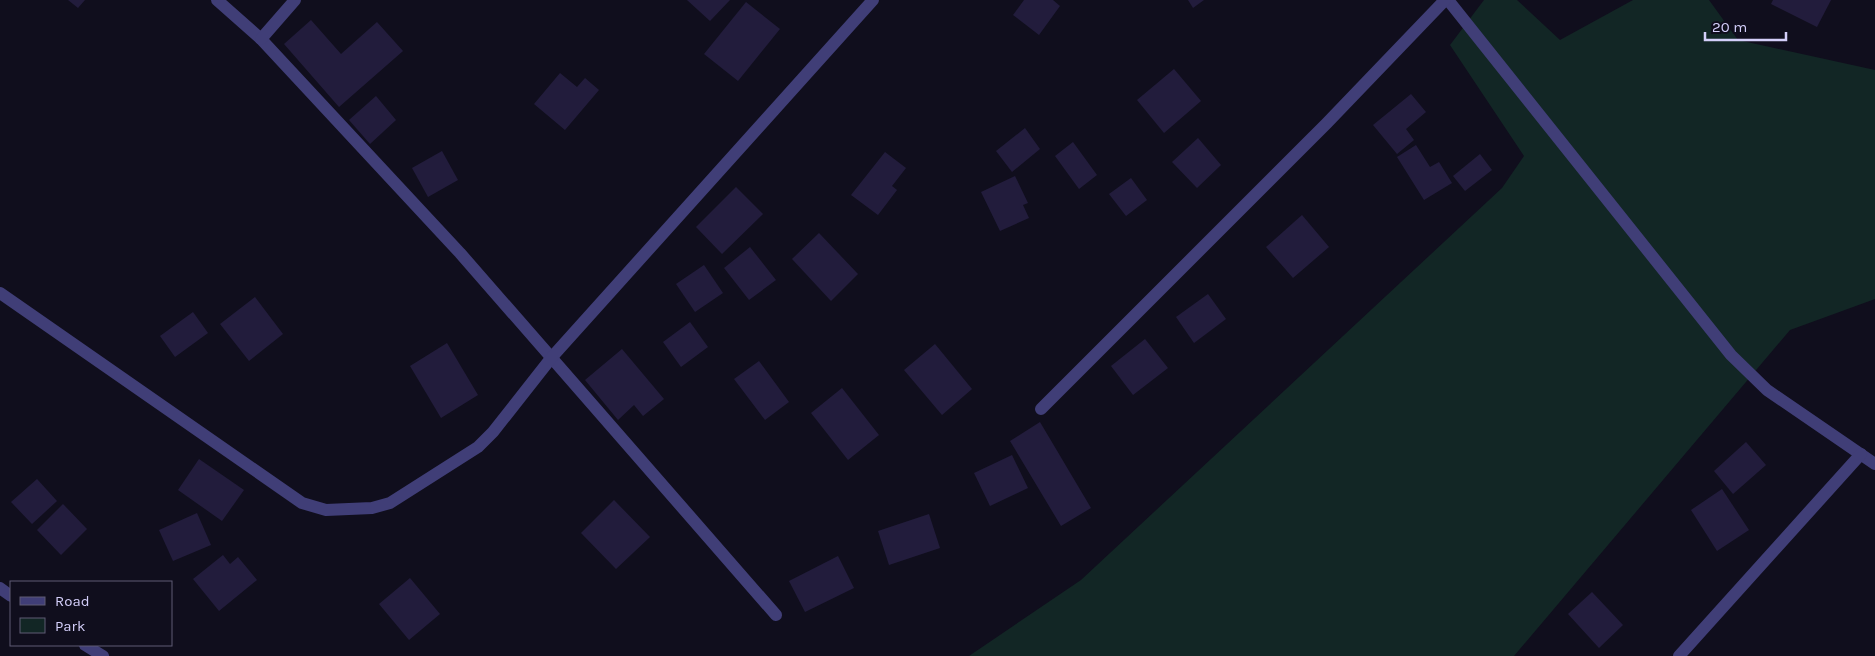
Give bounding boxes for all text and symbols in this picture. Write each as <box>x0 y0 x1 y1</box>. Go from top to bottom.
scale bar <box>1705 10 1786 42</box>
text: 20 m <box>1712 18 1747 36</box>
legend <box>10 581 172 646</box>
text: Road <box>55 592 90 610</box>
text: Park <box>55 617 85 635</box>

